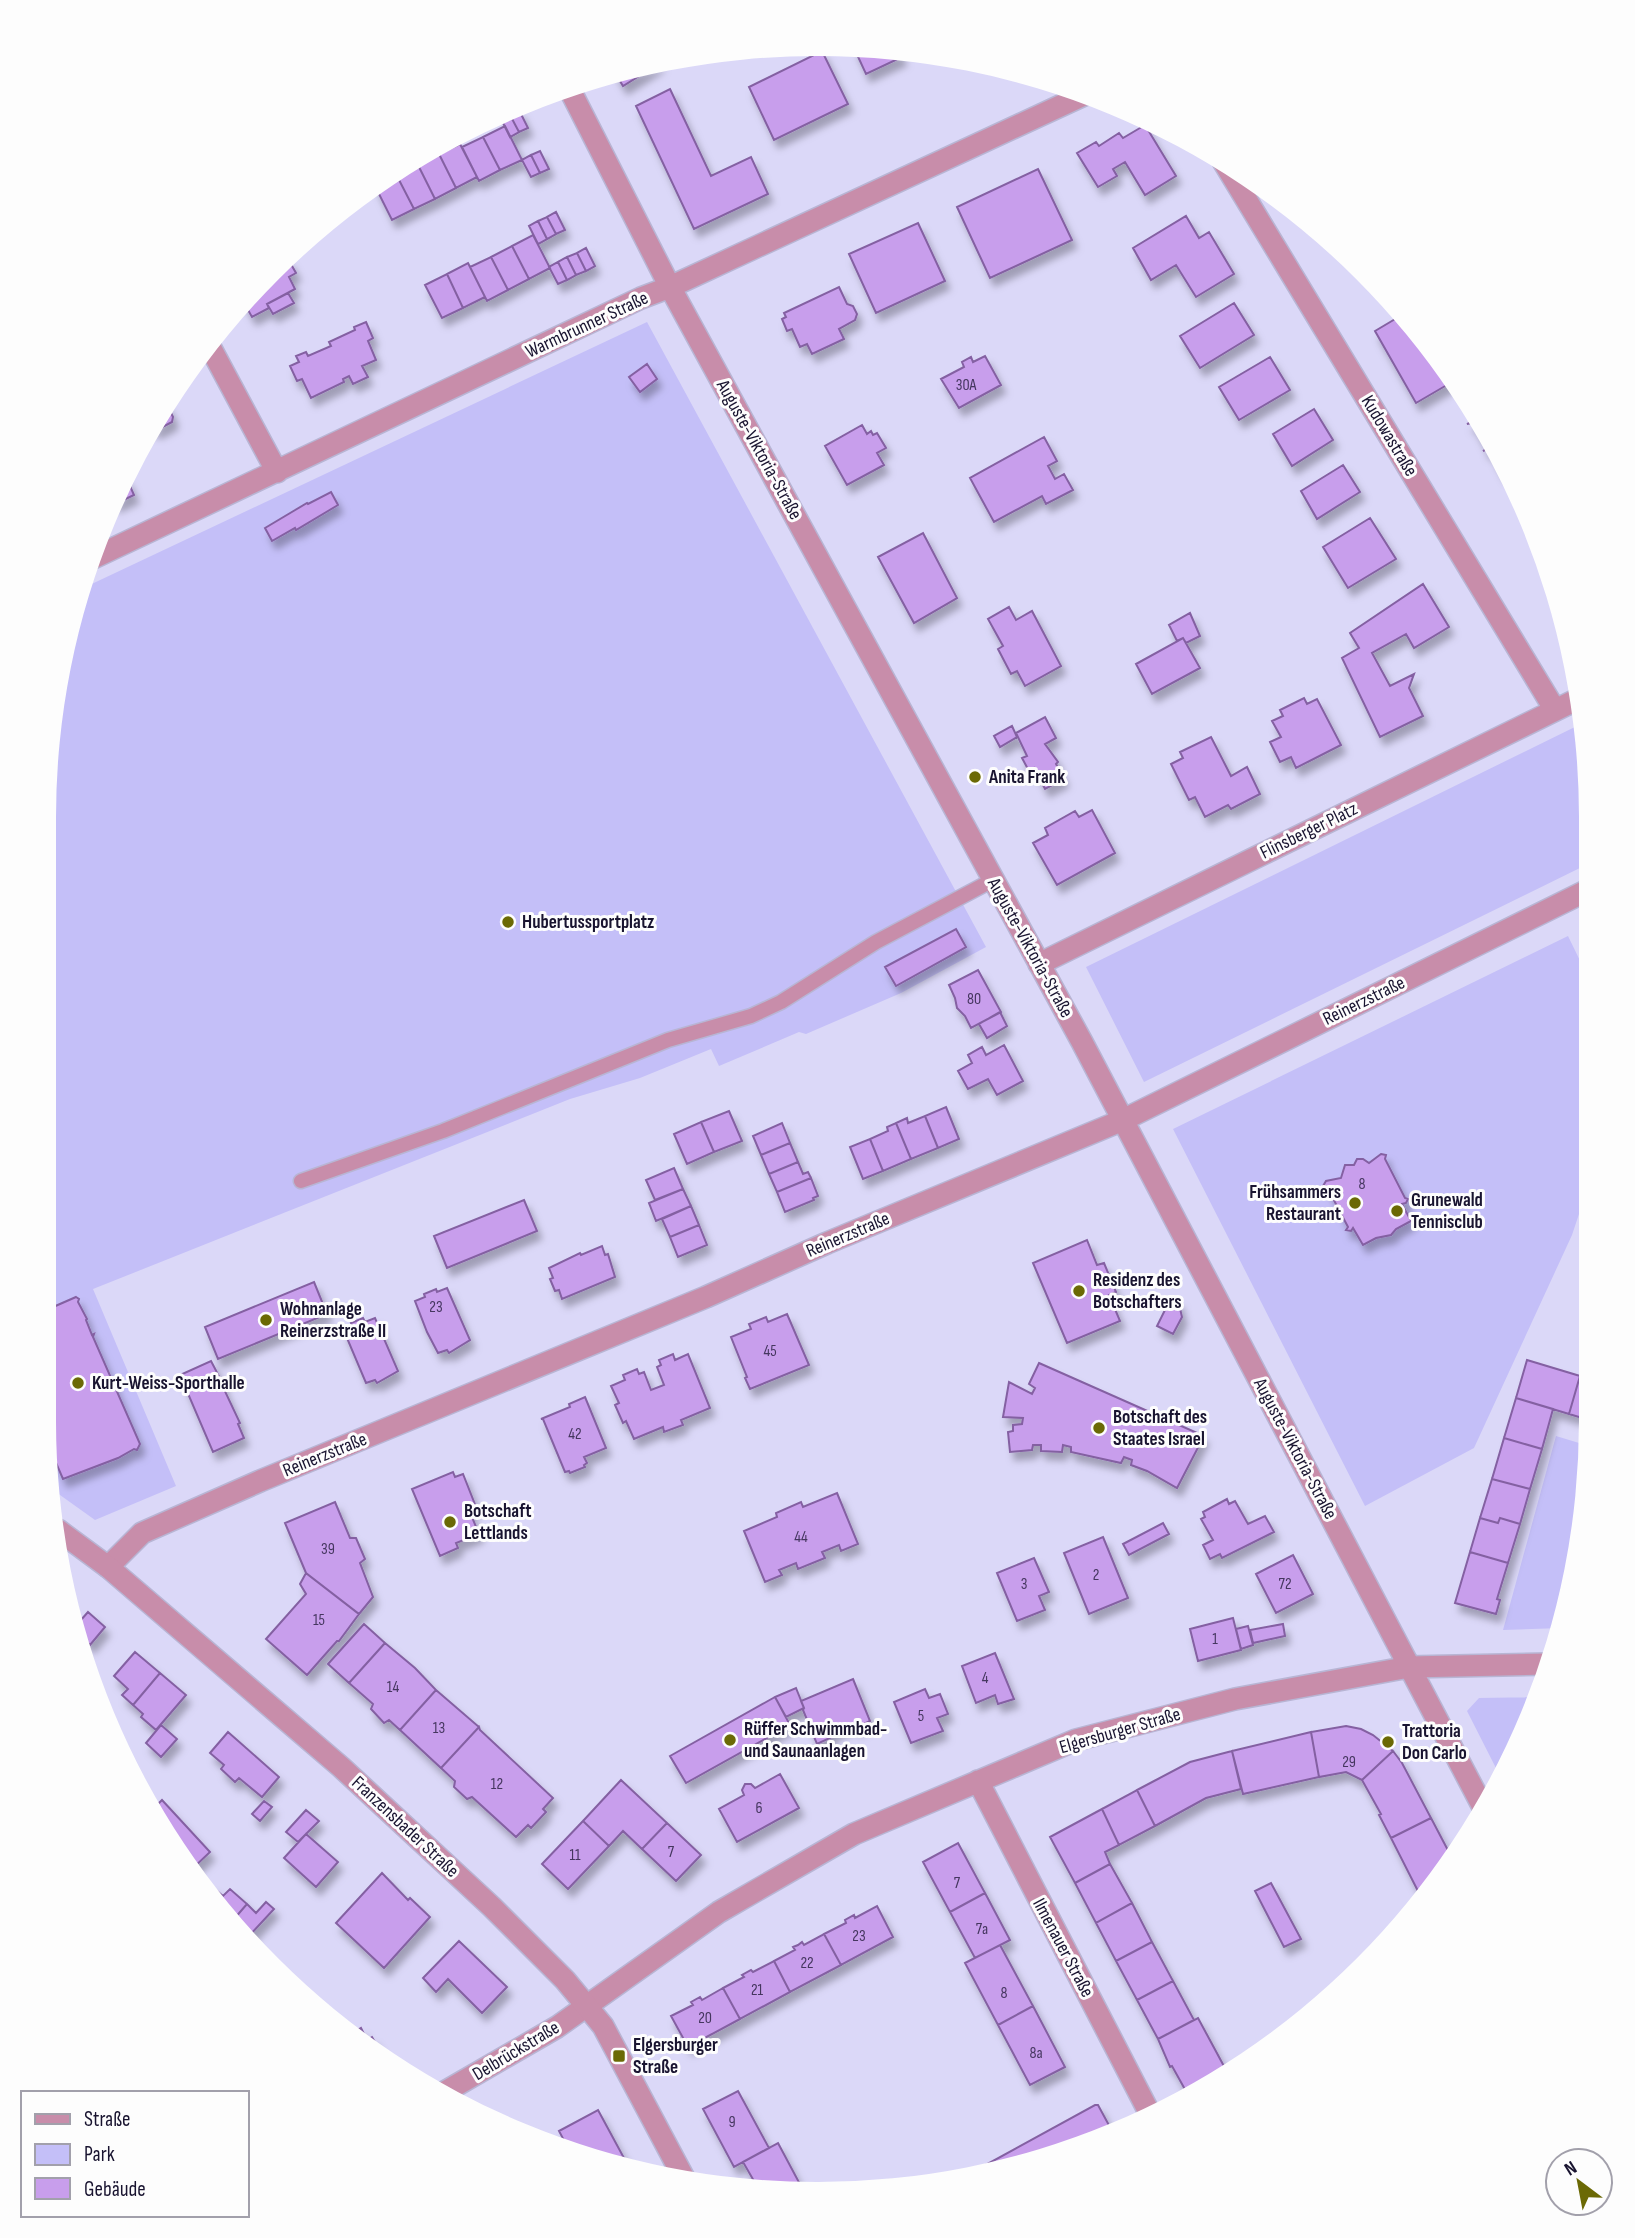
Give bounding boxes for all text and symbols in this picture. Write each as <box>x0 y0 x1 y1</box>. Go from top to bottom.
street label: Warmbrunner Straße <box>522 287 652 363</box>
street label: Auguste-Viktoria-Straße <box>711 375 807 524</box>
house number: 30A <box>956 376 976 395</box>
street label: Kudowastraße <box>1356 391 1422 481</box>
place label: Anita Frank <box>988 766 1065 789</box>
marker: Anita Frank <box>967 769 983 785</box>
street label: Flinsberger Platz <box>1257 797 1362 864</box>
street label: Auguste-Viktoria-Straße <box>982 873 1078 1022</box>
place label: Hubertussportplatz <box>522 911 654 934</box>
marker: Hubertussportplatz <box>500 914 516 930</box>
street label: Reinerzstraße <box>1319 971 1409 1031</box>
house number: 80 <box>967 990 981 1009</box>
house number: 8 <box>1358 1175 1366 1194</box>
place label: Frühsammers Restaurant <box>1249 1181 1341 1226</box>
place label: Grunewald Tennisclub <box>1411 1189 1483 1234</box>
marker: Frühsammers Restaurant <box>1347 1195 1363 1211</box>
marker: Grunewald Tennisclub <box>1389 1203 1405 1219</box>
street label: Reinerzstraße <box>803 1207 893 1263</box>
place label: Residenz des Botschafters <box>1093 1269 1182 1314</box>
marker: Residenz des Botschafters <box>1071 1283 1087 1299</box>
place label: Wohnanlage Reinerzstraße II <box>280 1298 386 1343</box>
house number: 23 <box>429 1298 443 1317</box>
marker: Wohnanlage Reinerzstraße II <box>258 1312 274 1328</box>
house number: 45 <box>763 1342 777 1361</box>
place label: Kurt-Weiss-Sporthalle <box>92 1372 245 1395</box>
street label: Auguste-Viktoria-Straße <box>1248 1374 1342 1523</box>
marker: Kurt-Weiss-Sporthalle <box>70 1375 86 1391</box>
place label: Botschaft des Staates Israel <box>1113 1406 1207 1451</box>
marker: Botschaft des Staates Israel <box>1091 1420 1107 1436</box>
house number: 42 <box>568 1425 582 1444</box>
street label: Reinerzstraße <box>280 1428 370 1482</box>
place label: Botschaft Lettlands <box>464 1500 531 1545</box>
marker: Botschaft Lettlands <box>442 1514 458 1530</box>
house number: 44 <box>794 1528 808 1547</box>
house number: 39 <box>321 1540 335 1559</box>
house number: 2 <box>1093 1566 1099 1585</box>
house number: 3 <box>1021 1575 1027 1594</box>
house number: 72 <box>1279 1575 1291 1594</box>
house number: 15 <box>313 1611 325 1630</box>
house number: 1 <box>1212 1630 1218 1649</box>
house number: 4 <box>982 1669 989 1688</box>
house number: 14 <box>387 1678 399 1697</box>
street label: Elgersburger Straße <box>1057 1703 1183 1759</box>
house number: 5 <box>918 1707 924 1726</box>
place label: Rüffer Schwimmbad- und Saunaanlagen <box>744 1718 887 1763</box>
house number: 13 <box>433 1719 445 1738</box>
place label: Trattoria Don Carlo <box>1402 1720 1467 1765</box>
marker: Rüffer Schwimmbad- und Saunaanlagen <box>722 1732 738 1748</box>
marker: Trattoria Don Carlo <box>1380 1734 1396 1750</box>
house number: 29 <box>1342 1753 1356 1772</box>
street label: Franzensbader Straße <box>347 1771 463 1883</box>
house number: 12 <box>491 1775 503 1794</box>
house number: 6 <box>755 1799 763 1818</box>
house number: 7 <box>668 1843 675 1862</box>
house number: 11 <box>569 1846 581 1865</box>
house number: 7 <box>954 1874 961 1893</box>
street label: Ilmenauer Straße <box>1027 1895 1099 2001</box>
house number: 7a <box>976 1920 988 1939</box>
house number: 23 <box>852 1927 866 1946</box>
house number: 22 <box>800 1954 814 1973</box>
house number: 21 <box>751 1981 764 2000</box>
house number: 8 <box>1000 1984 1008 2003</box>
house number: 20 <box>698 2009 712 2028</box>
street label: Delbrückstraße <box>468 2016 564 2086</box>
place label: Elgersburger Straße <box>633 2034 718 2079</box>
house number: 8a <box>1029 2044 1043 2063</box>
marker: Elgersburger Straße <box>611 2048 627 2064</box>
legend <box>21 2091 248 2217</box>
text: Straße <box>84 2107 130 2132</box>
house number: 9 <box>728 2113 736 2132</box>
text: Park <box>84 2142 115 2167</box>
north arrow <box>1544 2147 1614 2217</box>
text: N <box>1560 2156 1581 2181</box>
text: Gebäude <box>84 2177 146 2202</box>

